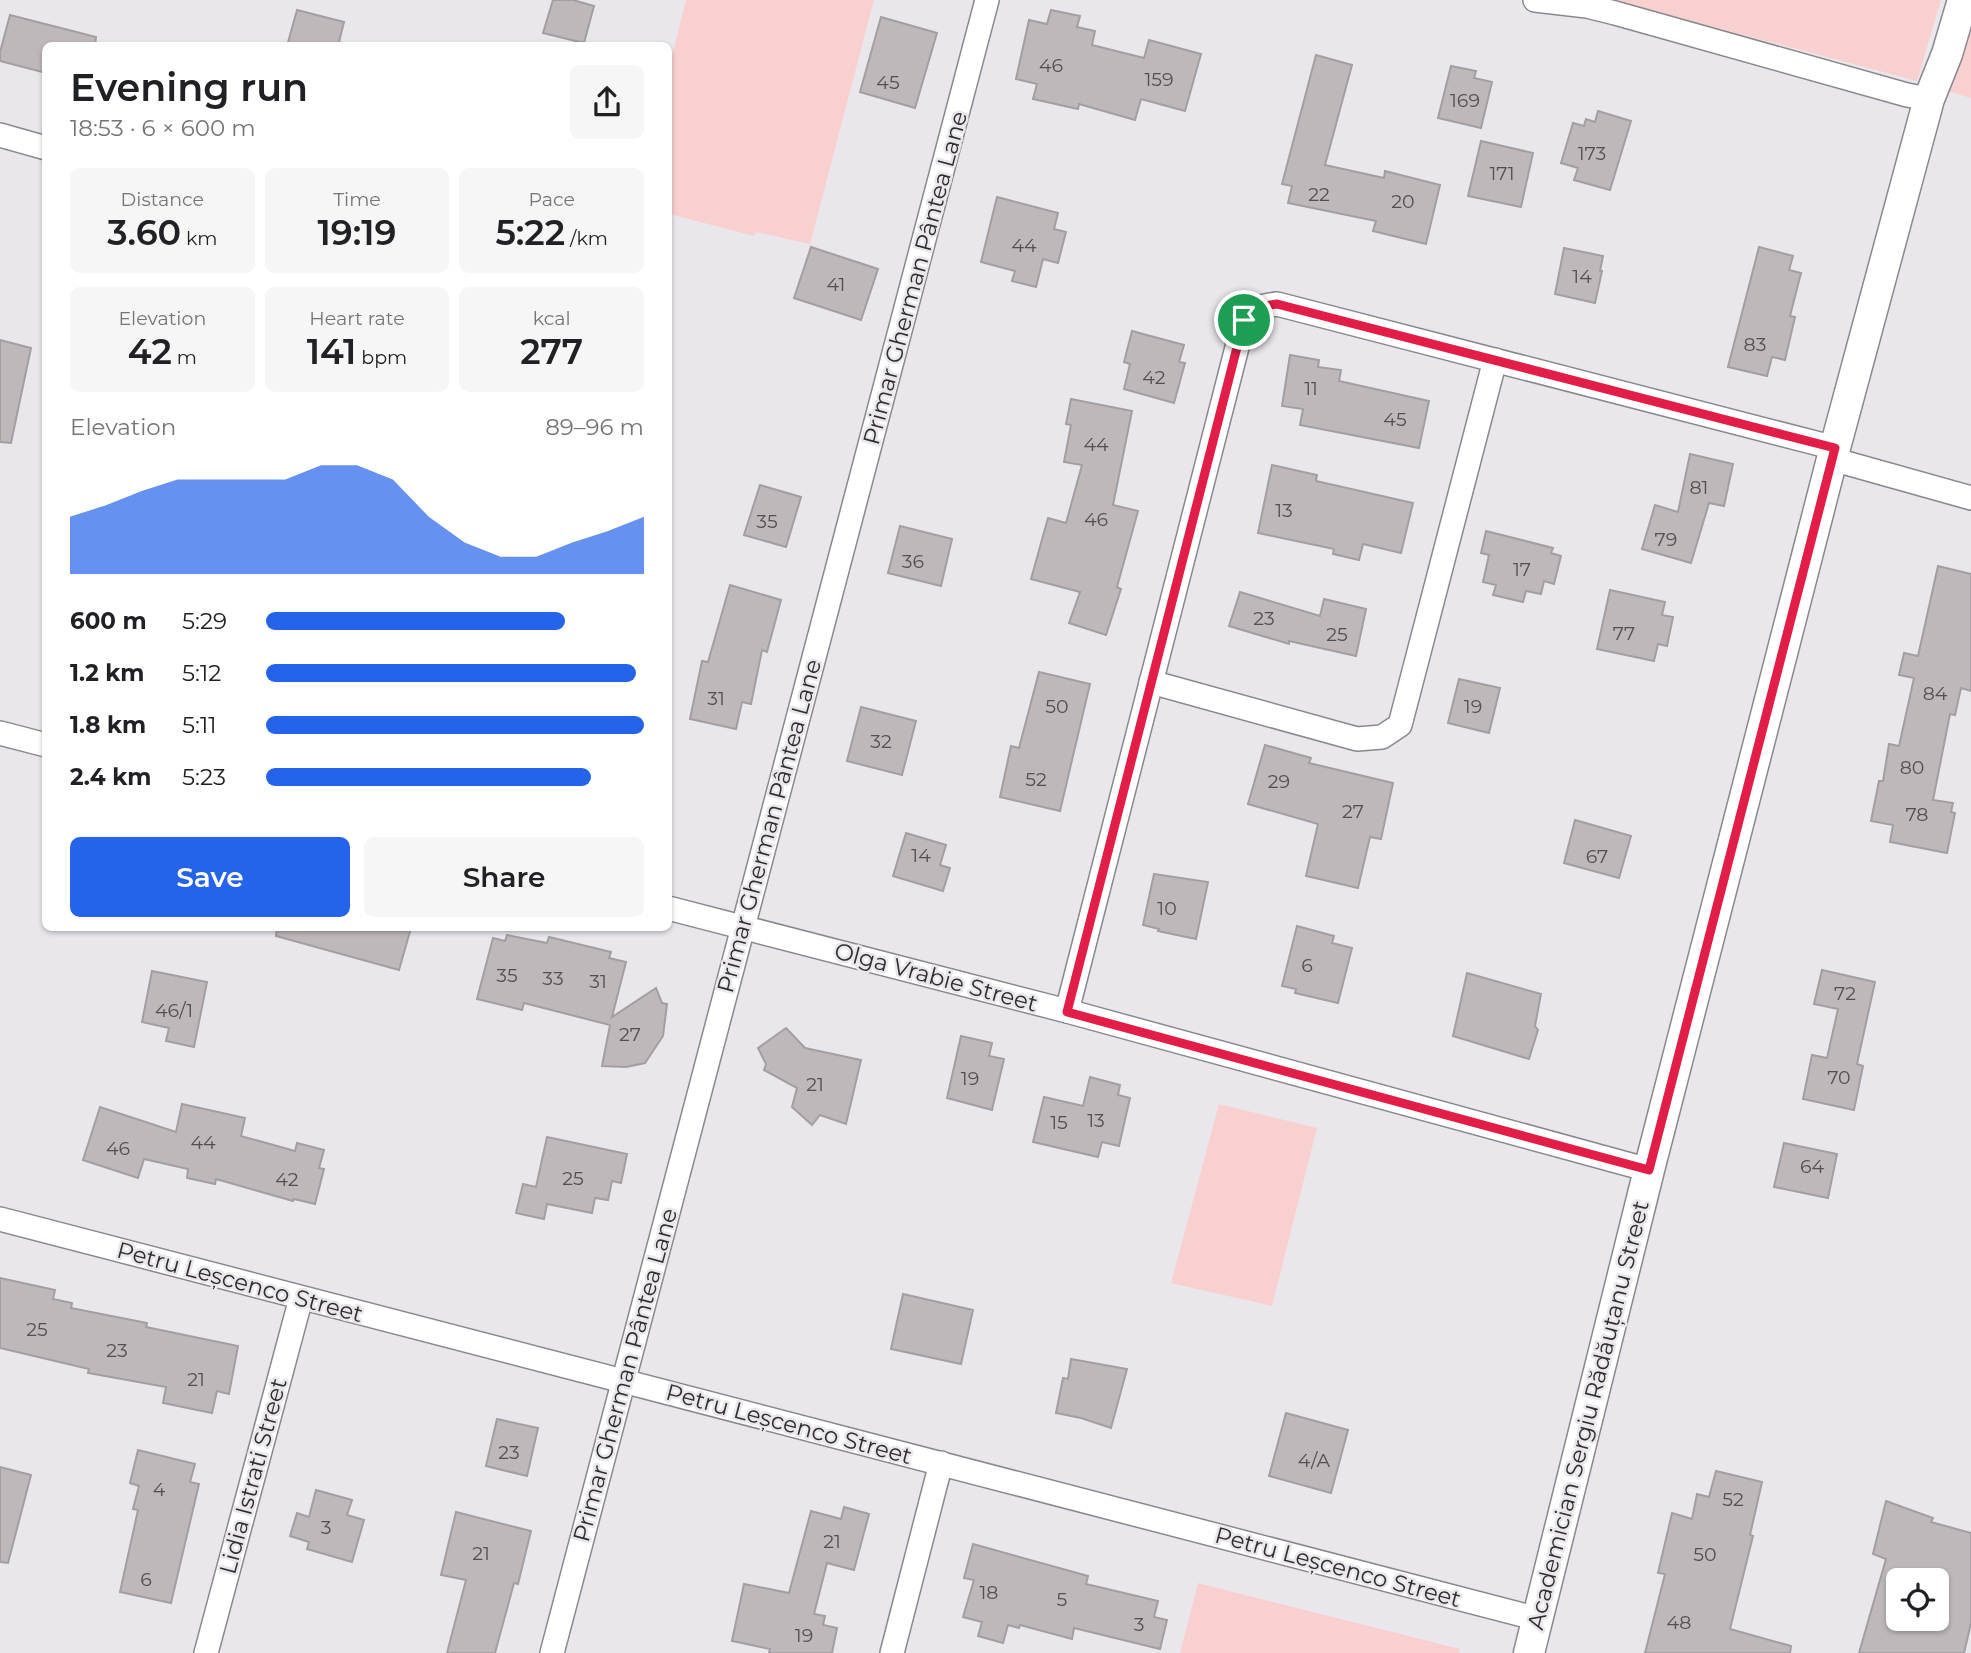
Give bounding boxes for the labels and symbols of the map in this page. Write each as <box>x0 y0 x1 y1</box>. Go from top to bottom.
house number: 46 <box>1039 54 1063 77</box>
house number: 159 <box>1144 68 1174 91</box>
house number: 45 <box>876 71 900 94</box>
house number: 169 <box>1450 89 1480 112</box>
street label: Primar Gherman Pântea Lane <box>857 108 973 448</box>
house number: 173 <box>1578 142 1606 165</box>
house number: 171 <box>1489 162 1515 185</box>
house number: 22 <box>1308 183 1330 206</box>
house number: 20 <box>1391 190 1415 213</box>
house number: 44 <box>1011 234 1037 257</box>
house number: 14 <box>1572 265 1592 288</box>
house number: 41 <box>827 273 845 296</box>
pin <box>1214 290 1274 350</box>
house number: 83 <box>1744 333 1766 356</box>
house number: 42 <box>1142 366 1166 389</box>
house number: 11 <box>1304 377 1318 400</box>
house number: 45 <box>1383 408 1407 431</box>
house number: 44 <box>1083 433 1109 456</box>
house number: 81 <box>1690 476 1708 499</box>
house number: 13 <box>1275 499 1293 522</box>
house number: 46 <box>1084 508 1108 531</box>
house number: 35 <box>756 510 778 533</box>
house number: 79 <box>1655 528 1677 551</box>
house number: 36 <box>902 550 924 573</box>
house number: 17 <box>1513 558 1531 581</box>
house number: 23 <box>1253 607 1275 630</box>
house number: 77 <box>1613 622 1635 645</box>
house number: 25 <box>1326 623 1348 646</box>
street label: Primar Gherman Pântea Lane <box>711 656 827 996</box>
house number: 84 <box>1923 682 1948 705</box>
house number: 31 <box>707 687 725 710</box>
house number: 50 <box>1045 695 1069 718</box>
house number: 19 <box>1464 695 1482 718</box>
house number: 32 <box>870 730 892 753</box>
house number: 80 <box>1900 756 1924 779</box>
house number: 52 <box>1025 768 1047 791</box>
house number: 29 <box>1268 770 1290 793</box>
house number: 27 <box>1342 800 1364 823</box>
house number: 78 <box>1906 803 1928 826</box>
house number: 14 <box>911 844 931 867</box>
house number: 67 <box>1586 845 1608 868</box>
house number: 10 <box>1157 897 1177 920</box>
street label: Olga Vrabie Street <box>831 936 1041 1018</box>
house number: 6 <box>1301 954 1313 977</box>
house number: 35 <box>496 964 518 987</box>
house number: 33 <box>542 967 564 990</box>
house number: 31 <box>589 970 607 993</box>
house number: 72 <box>1834 982 1856 1005</box>
house number: 46/1 <box>155 999 193 1022</box>
house number: 27 <box>619 1023 641 1046</box>
house number: 70 <box>1827 1066 1851 1089</box>
house number: 19 <box>961 1067 979 1090</box>
house number: 21 <box>806 1073 824 1096</box>
house number: 13 <box>1087 1109 1105 1132</box>
house number: 15 <box>1050 1111 1068 1134</box>
house number: 44 <box>190 1131 216 1154</box>
house number: 46 <box>106 1137 130 1160</box>
house number: 64 <box>1800 1155 1825 1178</box>
house number: 25 <box>562 1167 584 1190</box>
house number: 42 <box>275 1168 299 1191</box>
street label: Academician Sergiu Rădăuțanu Street <box>1521 1198 1655 1632</box>
street label: Primar Gherman Pântea Lane <box>567 1205 683 1545</box>
street label: Petru Leșcenco Street <box>114 1236 366 1328</box>
house number: 25 <box>26 1318 48 1341</box>
house number: 23 <box>106 1339 128 1362</box>
house number: 21 <box>187 1368 205 1391</box>
street label: Lidia Istrati Street <box>213 1375 293 1577</box>
street label: Petru Leșcenco Street <box>663 1378 915 1470</box>
house number: 23 <box>498 1441 520 1464</box>
house number: 4/A <box>1298 1449 1331 1472</box>
house number: 4 <box>153 1478 166 1501</box>
house number: 52 <box>1722 1488 1744 1511</box>
house number: 3 <box>321 1516 331 1539</box>
street label: Petru Leșcenco Street <box>1212 1521 1464 1613</box>
house number: 21 <box>823 1530 841 1553</box>
house number: 21 <box>472 1542 490 1565</box>
house number: 50 <box>1693 1543 1717 1566</box>
house number: 6 <box>140 1568 152 1591</box>
house number: 18 <box>980 1581 998 1604</box>
house number: 5 <box>1057 1588 1068 1611</box>
house number: 48 <box>1667 1611 1691 1634</box>
house number: 3 <box>1134 1613 1144 1636</box>
house number: 19 <box>795 1624 813 1647</box>

